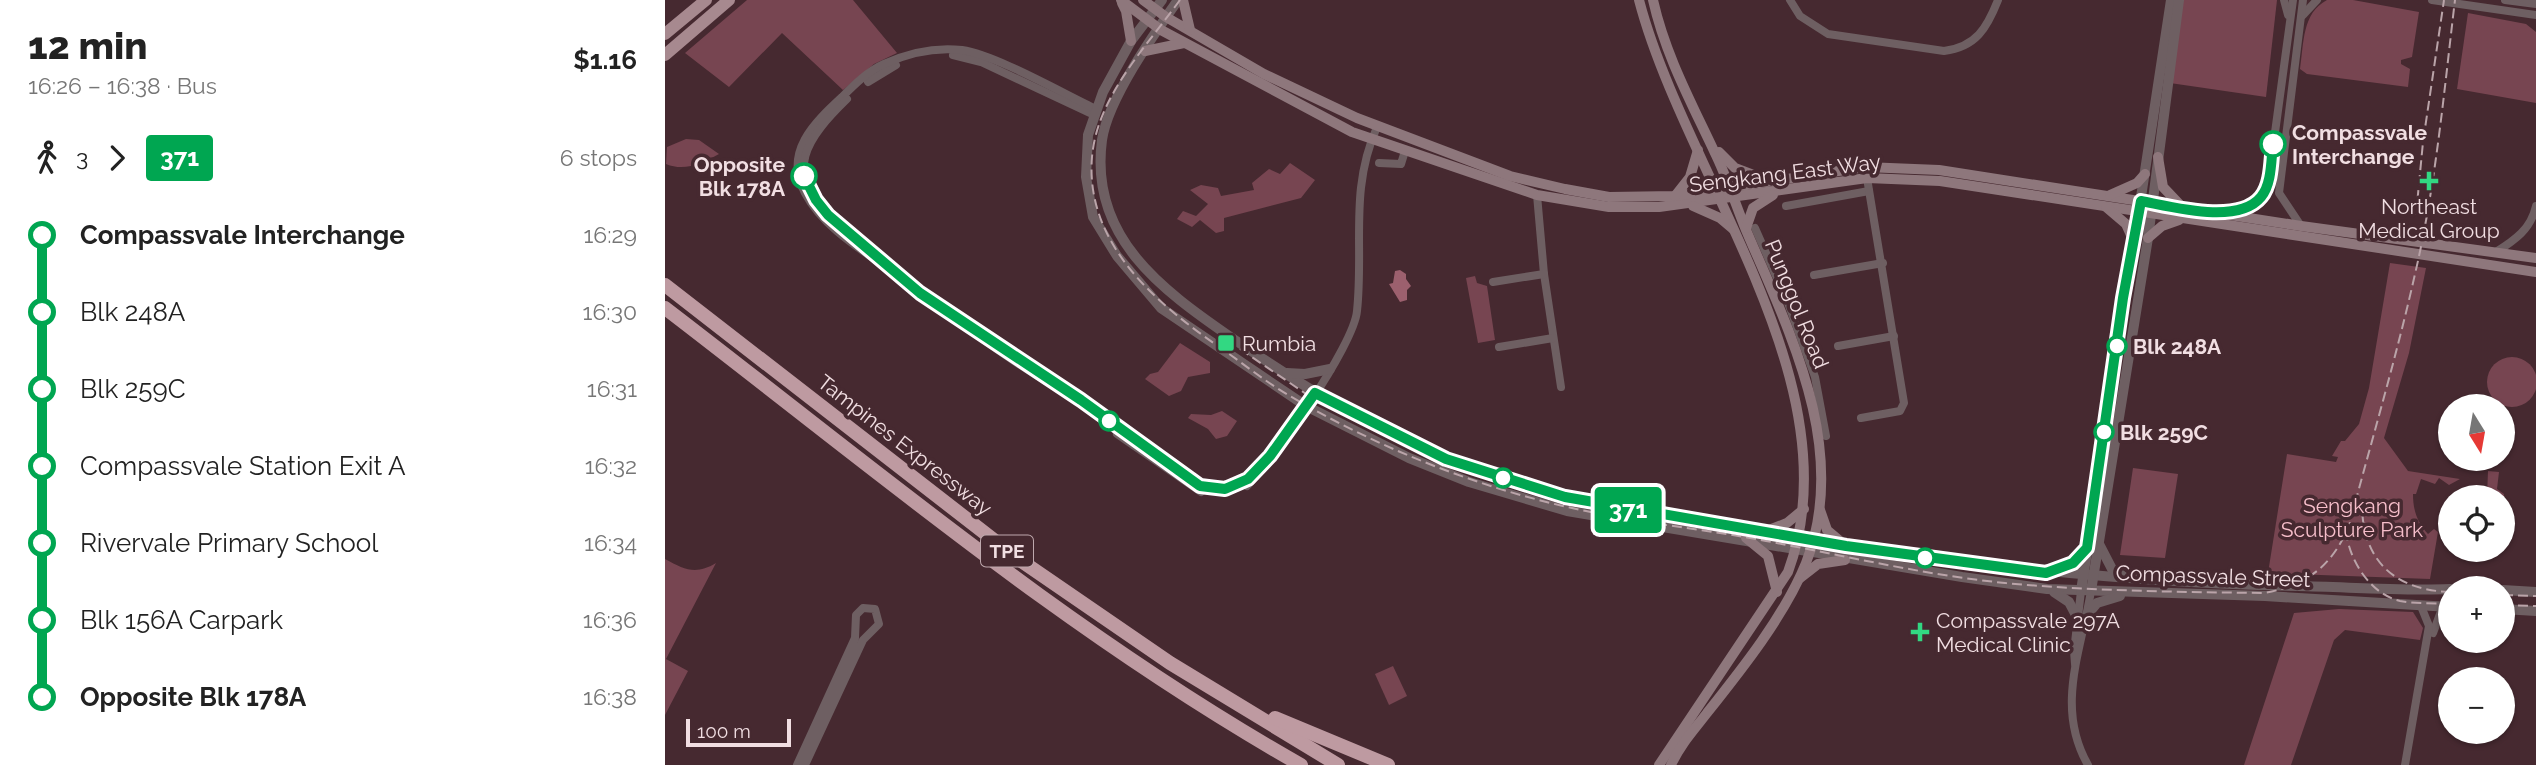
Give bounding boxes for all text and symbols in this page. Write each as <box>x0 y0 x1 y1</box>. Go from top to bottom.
text: 12 min <box>28 23 148 68</box>
text: $1.16 <box>573 45 637 75</box>
text: 16:26 – 16:38 · Bus <box>28 72 217 99</box>
place label: Compassvale Interchange <box>2292 120 2427 169</box>
marker: Compassvale Interchange <box>2260 131 2286 157</box>
icon: walk <box>28 139 66 177</box>
icon: forward <box>98 139 136 177</box>
text: 371 <box>160 143 199 172</box>
text: 3 <box>76 144 88 171</box>
text: 6 stops <box>560 144 637 171</box>
street label: Sengkang East Way <box>1688 149 1882 197</box>
place label: Opposite Blk 178A <box>694 152 786 201</box>
marker: Opposite Blk 178A <box>791 163 817 189</box>
marker: Northeast Medical Group <box>2419 171 2439 191</box>
place label: Northeast Medical Group <box>2358 194 2500 243</box>
text: Compassvale Interchange <box>80 220 405 250</box>
text: 16:29 <box>584 221 637 248</box>
street label: Punggol Road <box>1760 236 1834 372</box>
text: Blk 248A <box>80 297 185 327</box>
text: 16:30 <box>583 298 637 325</box>
place label: Rumbia <box>1242 331 1316 356</box>
marker: Rumbia <box>1216 333 1236 353</box>
place label: Blk 248A <box>2133 334 2222 359</box>
marker: Blk 248A <box>2107 336 2127 356</box>
street label: Tampines Expressway <box>813 369 997 521</box>
text: Blk 259C <box>80 374 186 404</box>
text: 16:31 <box>587 375 637 402</box>
north arrow <box>2438 394 2515 471</box>
map controls <box>2438 394 2515 744</box>
unlabelled marker <box>1099 411 1119 431</box>
place label: Blk 259C <box>2120 420 2208 445</box>
marker: Blk 259C <box>2094 422 2114 442</box>
text: Compassvale Station Exit A <box>80 451 406 481</box>
text: 16:32 <box>585 452 637 479</box>
unlabelled marker <box>1493 468 1513 488</box>
button: locate <box>2438 485 2515 562</box>
line badge: 371 <box>1588 487 1668 533</box>
park label: Sengkang Sculpture Park <box>2281 493 2423 542</box>
text: 371 <box>1609 495 1647 524</box>
text: Rivervale Primary School <box>80 528 378 558</box>
text: 16:34 <box>584 529 637 556</box>
road number: TPE <box>981 536 1033 566</box>
unlabelled marker <box>1915 548 1935 568</box>
street label: Compassvale Street <box>2115 560 2311 592</box>
button: + <box>2438 576 2515 653</box>
text: Blk 156A Carpark <box>80 605 283 635</box>
text: 16:36 <box>583 606 637 633</box>
place label: Compassvale 297A Medical Clinic <box>1936 608 2120 657</box>
marker: Compassvale 297A Medical Clinic <box>1910 622 1930 642</box>
button: − <box>2438 667 2515 744</box>
text: Opposite Blk 178A <box>80 682 306 712</box>
text: 16:38 <box>583 683 637 710</box>
scale bar <box>686 716 791 748</box>
text: 100 m <box>697 720 751 742</box>

